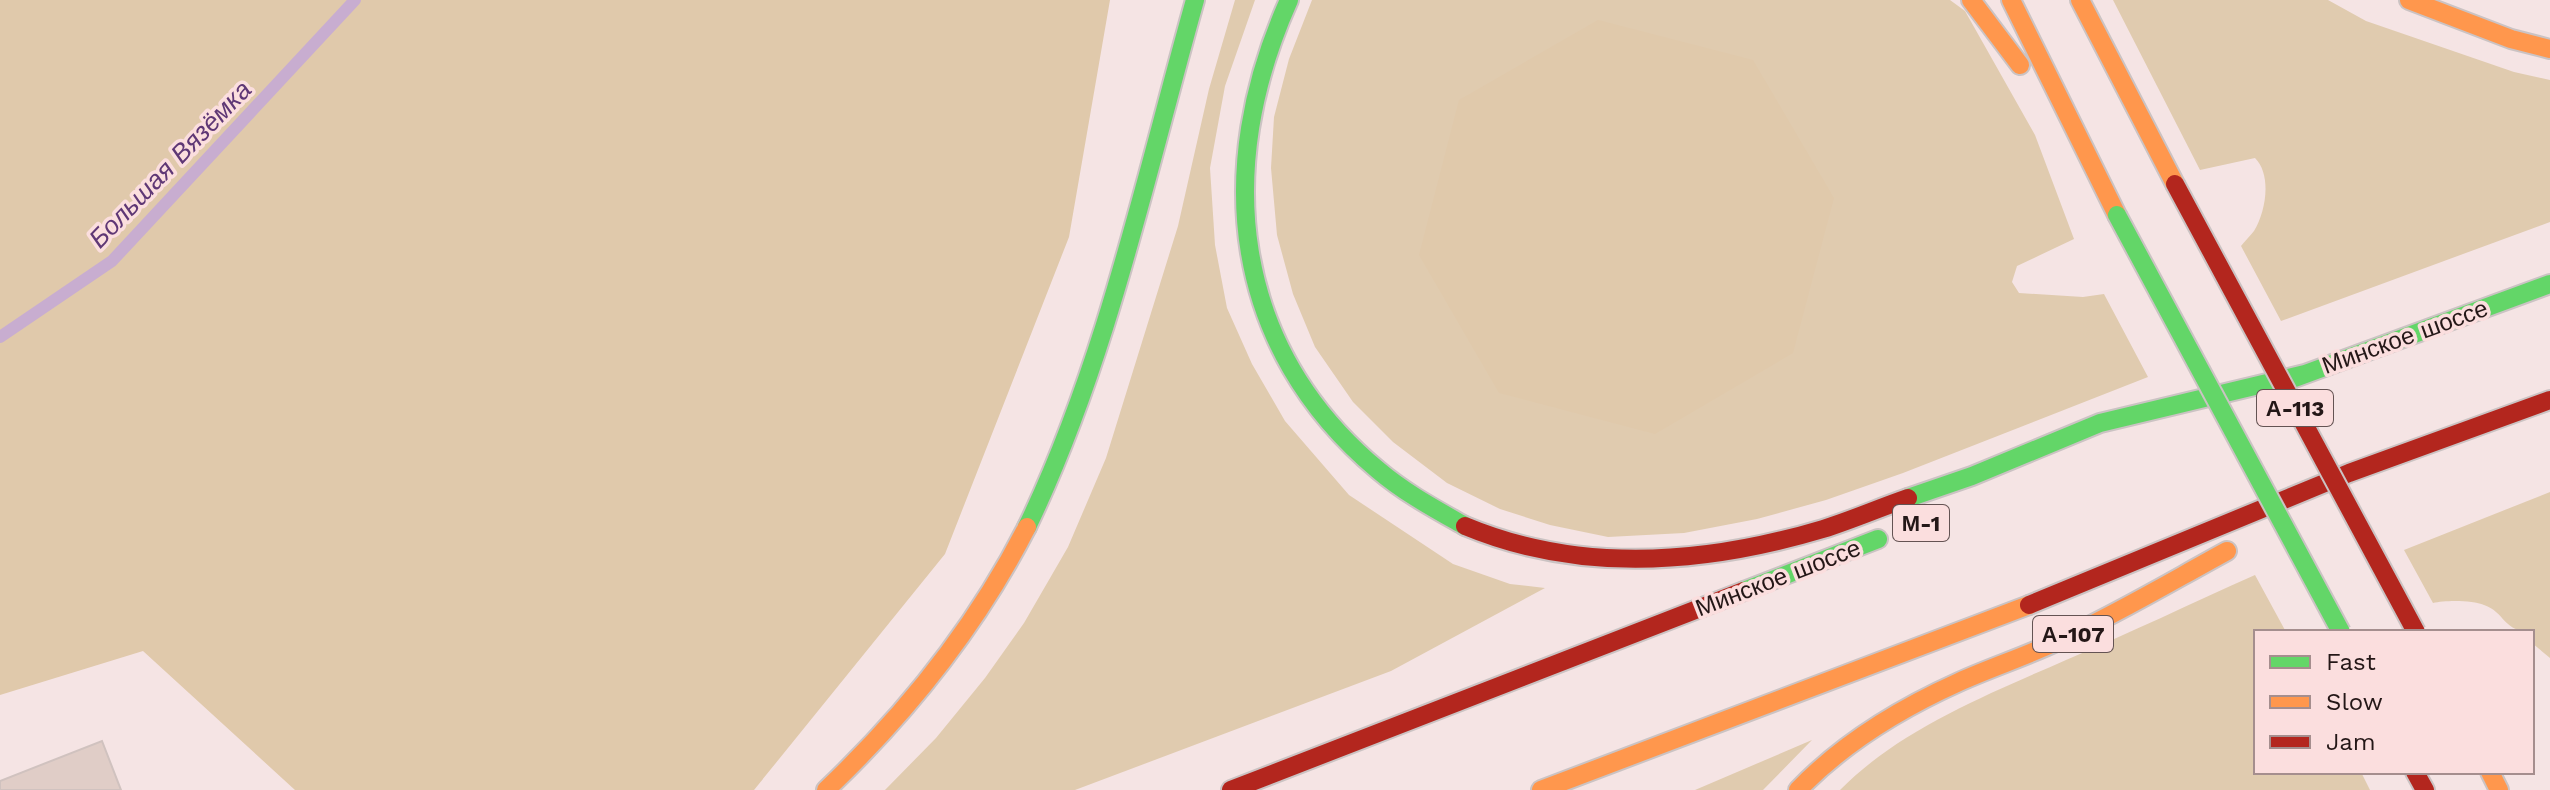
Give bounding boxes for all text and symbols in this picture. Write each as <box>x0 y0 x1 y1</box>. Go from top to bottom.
water label: Большая Вязёмка <box>83 74 257 254</box>
street label: Минское шоссе <box>2318 294 2492 380</box>
road number: А-113 <box>2257 390 2333 426</box>
road number: М-1 <box>1893 505 1949 541</box>
street label: Минское шоссе <box>1692 534 1864 622</box>
road number: А-107 <box>2033 616 2113 652</box>
legend <box>2254 630 2534 774</box>
text: Fast <box>2326 648 2376 676</box>
text: Slow <box>2326 688 2383 716</box>
text: Jam <box>2326 728 2376 756</box>

